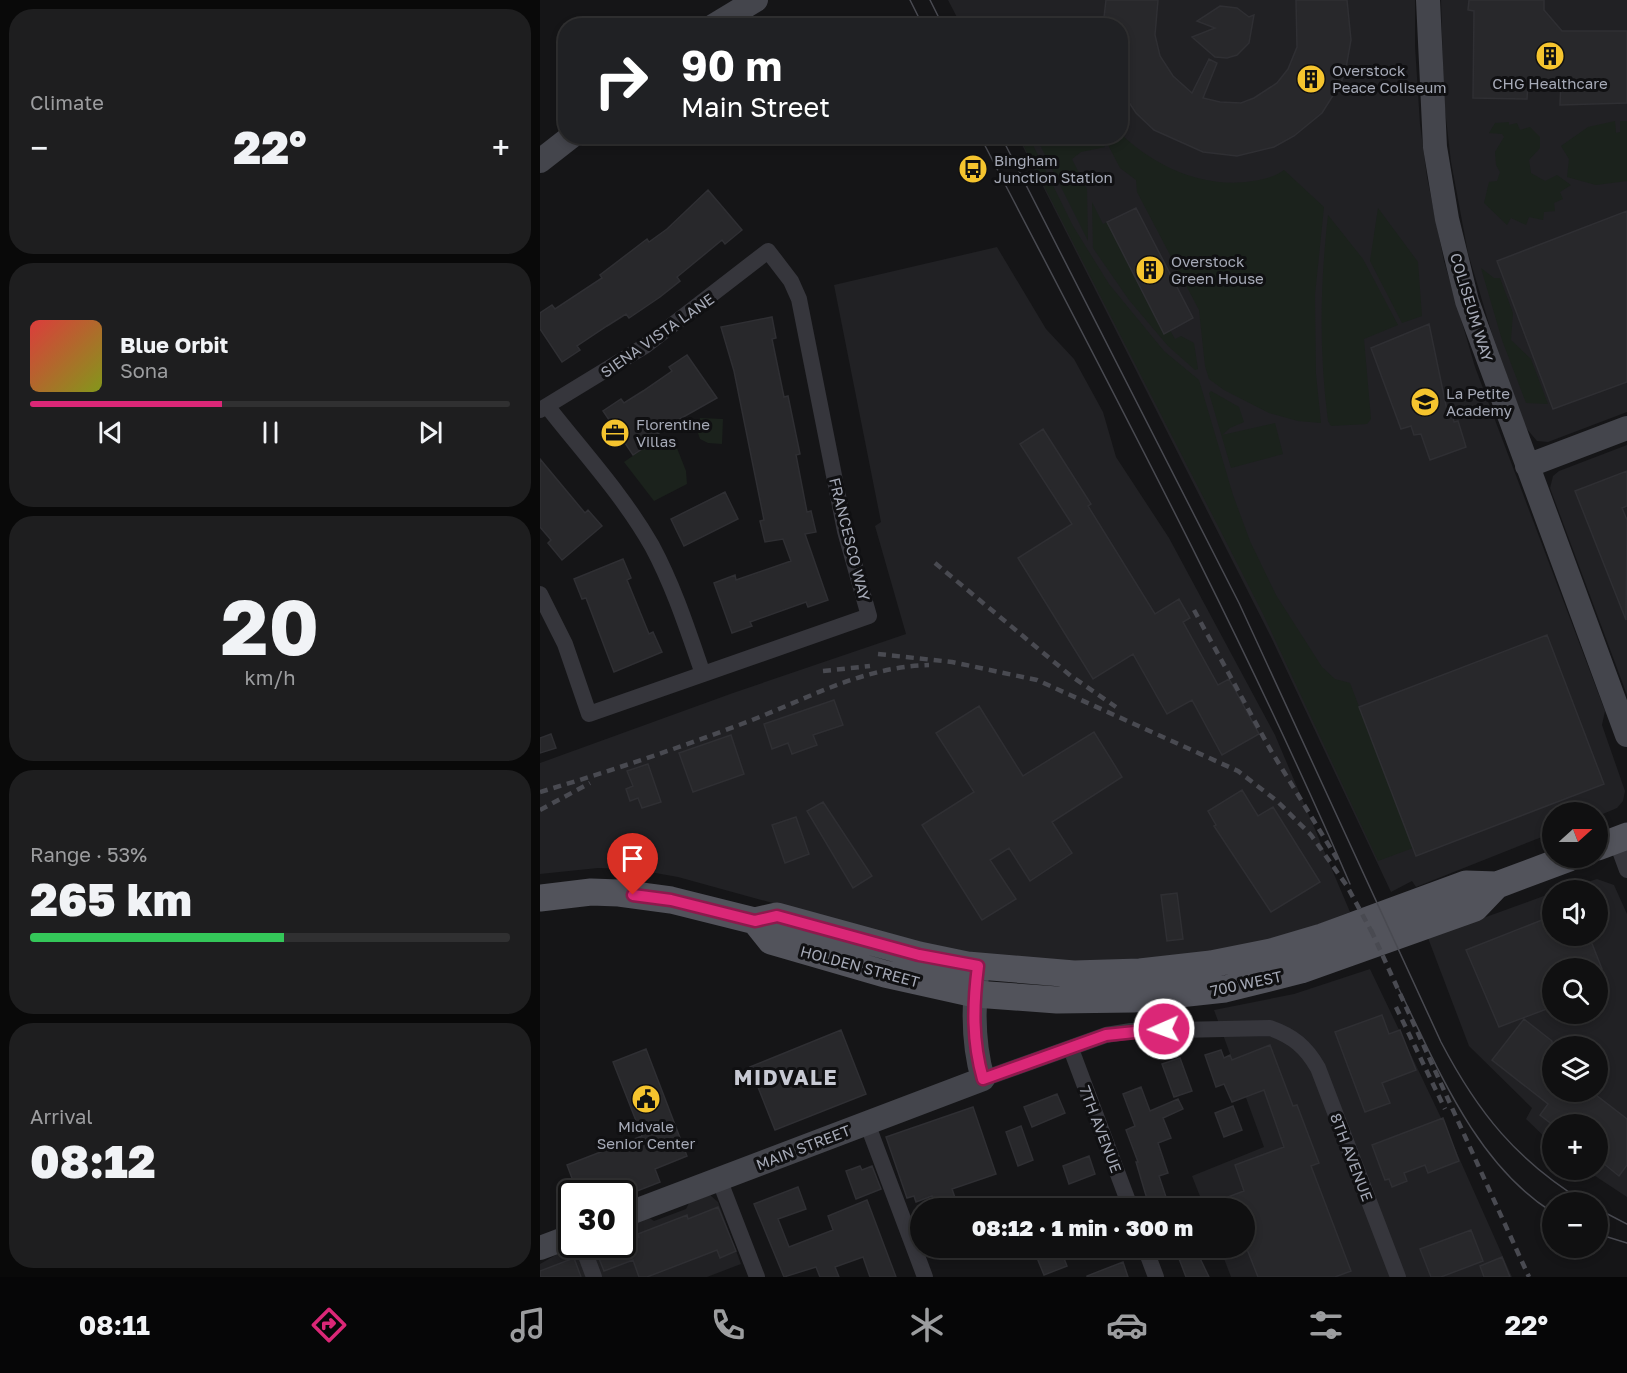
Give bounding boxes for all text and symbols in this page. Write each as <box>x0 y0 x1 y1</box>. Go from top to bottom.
text: 90 m <box>681 40 782 90</box>
building icon: CHG Healthcare <box>1534 40 1566 72</box>
icon: right <box>582 42 660 120</box>
place label: Overstock Peace Coliseum <box>1332 61 1447 96</box>
building icon: Overstock Peace Coliseum <box>1295 63 1327 95</box>
place label: CHG Healthcare <box>1492 74 1608 92</box>
text: Climate <box>30 90 104 114</box>
text: Main Street <box>681 91 830 123</box>
text: 22° <box>233 120 307 174</box>
text: − <box>30 128 48 167</box>
text: + <box>492 128 510 167</box>
place label: Bingham Junction Station <box>994 151 1113 186</box>
bus stop icon: Bingham Junction Station <box>957 153 989 185</box>
street label: COLISEUM WAY <box>1447 251 1497 364</box>
place label: Overstock Green House <box>1171 252 1264 287</box>
building icon: Overstock Green House <box>1134 254 1166 286</box>
street label: SIENA VISTA LANE <box>597 289 717 381</box>
text: Blue Orbit <box>120 331 228 358</box>
text: Sona <box>120 358 168 382</box>
place label: La Petite Academy <box>1446 384 1512 419</box>
school or university icon: La Petite Academy <box>1409 386 1441 418</box>
place label: Florentine Villas <box>636 415 710 450</box>
icon: previous <box>94 416 127 449</box>
icon: pause <box>254 416 287 449</box>
icon: next <box>414 416 447 449</box>
office icon: Florentine Villas <box>599 417 631 449</box>
street label: FRANCESCO WAY <box>826 476 874 603</box>
text: 20 <box>221 579 319 672</box>
text: km/h <box>245 665 295 689</box>
north arrow <box>1542 802 1608 868</box>
map controls <box>1542 802 1608 1258</box>
pin <box>607 833 658 895</box>
text: Range · 53% <box>30 842 147 866</box>
icon: arrive <box>616 842 649 875</box>
text: 265 km <box>30 872 192 926</box>
button: sound <box>1542 880 1608 946</box>
street label: HOLDEN STREET <box>798 941 922 991</box>
button: search <box>1542 958 1608 1024</box>
street label: 700 WEST <box>1209 967 1283 999</box>
position arrow <box>1132 997 1196 1061</box>
button: layers <box>1542 1036 1608 1102</box>
district label: MIDVALE <box>734 1064 838 1090</box>
public building icon: Midvale Senior Center <box>630 1083 662 1115</box>
street label: 7TH AVENUE <box>1076 1083 1126 1175</box>
text: Arrival <box>30 1104 93 1128</box>
street label: 8TH AVENUE <box>1327 1110 1377 1204</box>
button: + <box>1542 1114 1608 1180</box>
place label: Midvale Senior Center <box>597 1117 695 1152</box>
street label: MAIN STREET <box>753 1121 853 1173</box>
text: 08:12 <box>30 1134 156 1188</box>
speed limit sign: 30 <box>558 1180 636 1258</box>
button: − <box>1542 1192 1608 1258</box>
text: 08:12 · 1 min · 300 m <box>972 1214 1193 1241</box>
icon: directions <box>308 1304 350 1346</box>
icon: music <box>507 1304 549 1346</box>
icon: phone <box>707 1304 749 1346</box>
icon: climate <box>906 1304 948 1346</box>
icon: car <box>1106 1304 1148 1346</box>
icon: filters <box>1305 1304 1347 1346</box>
text: 08:11 <box>79 1309 150 1341</box>
text: 22° <box>1505 1309 1548 1341</box>

